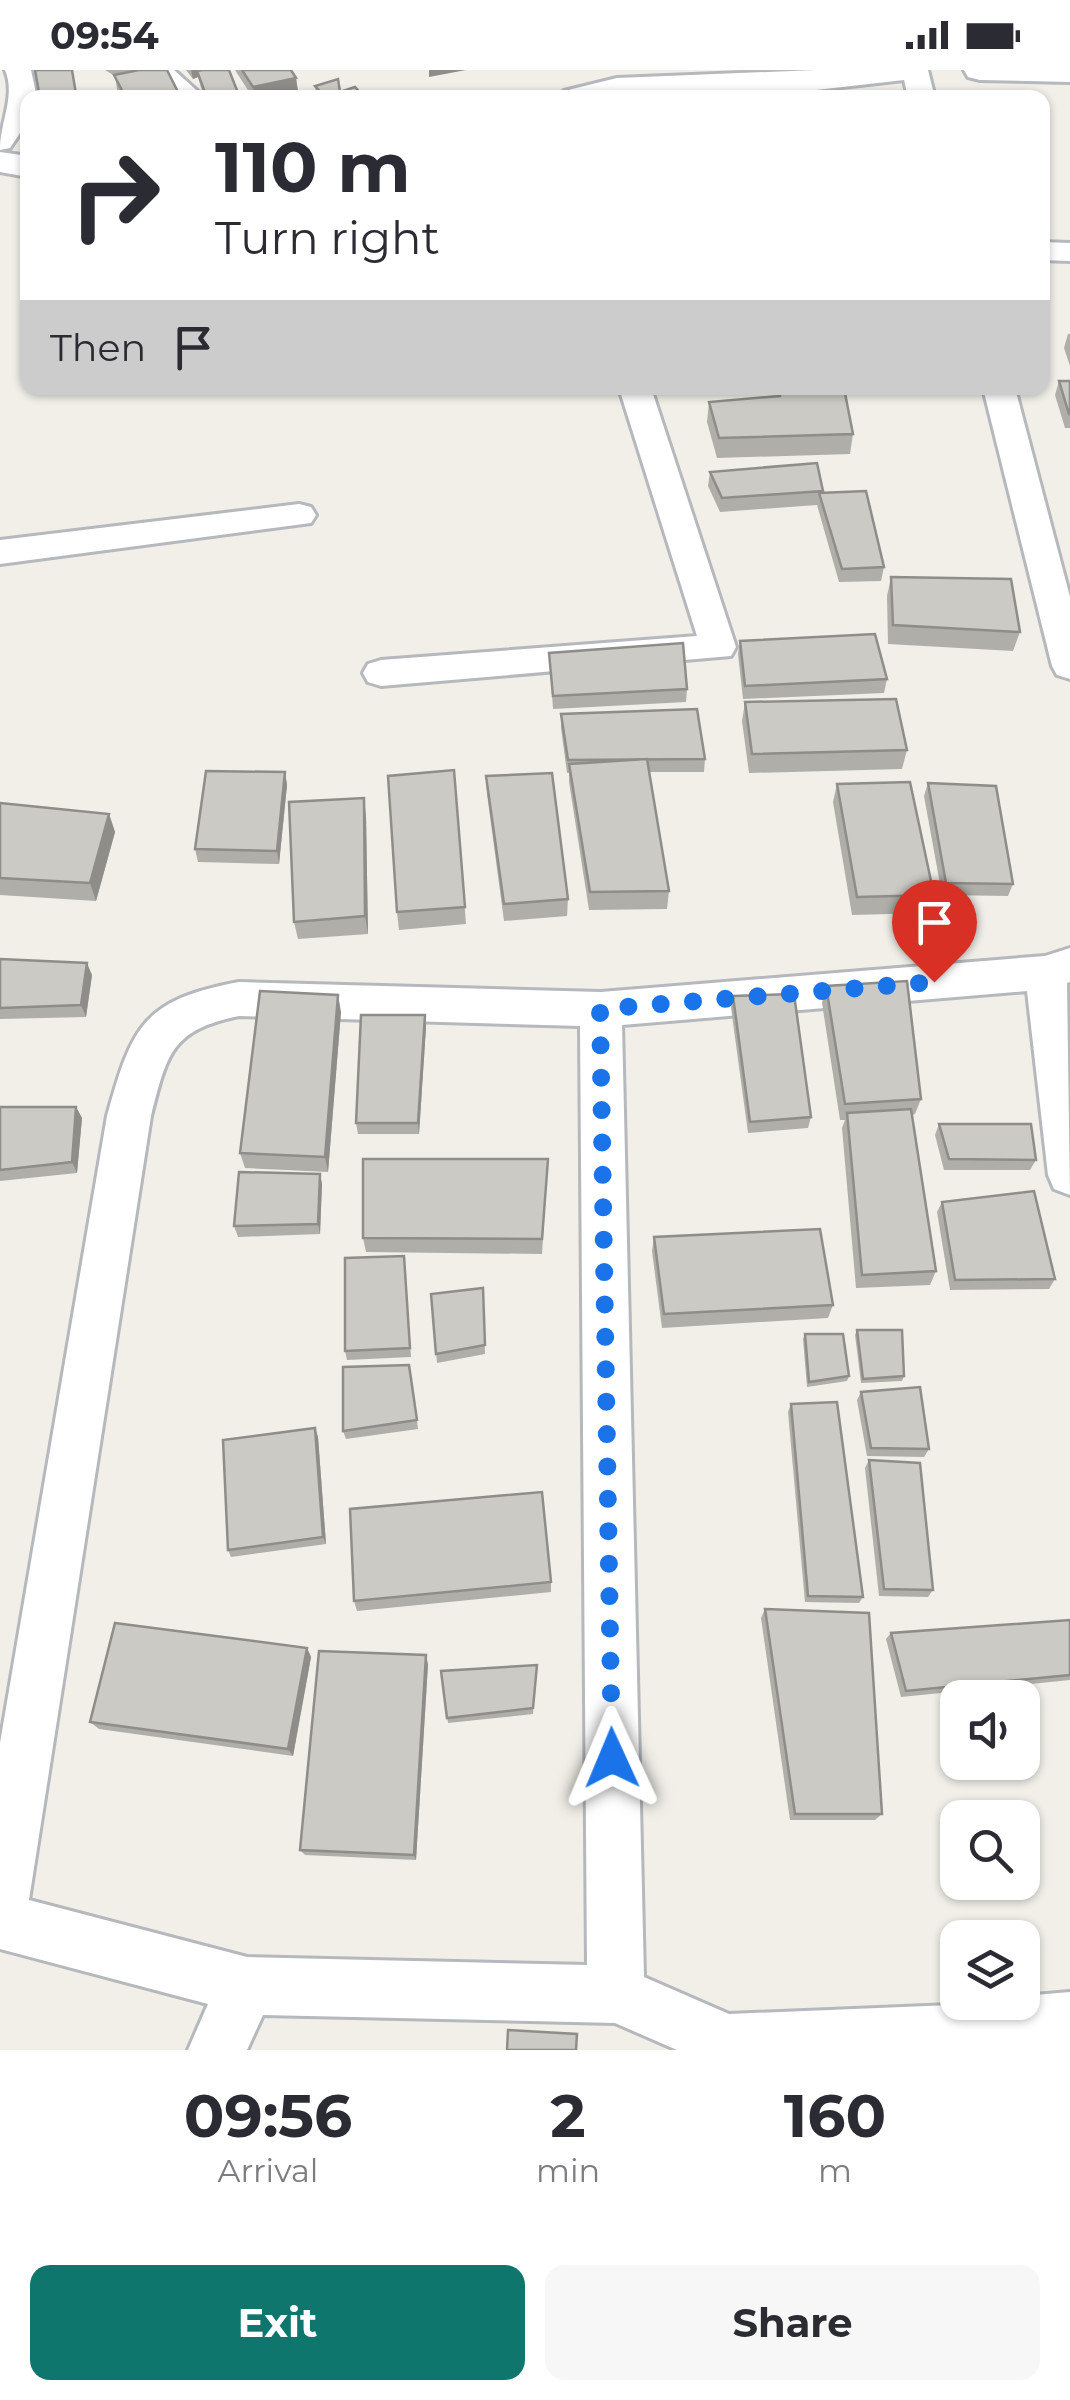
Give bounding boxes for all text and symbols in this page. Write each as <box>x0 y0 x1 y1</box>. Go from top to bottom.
text: 09:54 <box>50 12 159 59</box>
text: 110 m <box>215 124 411 210</box>
icon: right <box>50 130 180 260</box>
text: Turn right <box>215 210 440 265</box>
icon: arrive <box>166 320 221 375</box>
text: Then <box>50 324 146 371</box>
pin <box>892 880 977 983</box>
icon: arrive <box>907 895 962 950</box>
map controls <box>940 1680 1040 2020</box>
button: sound <box>940 1680 1040 1780</box>
position arrow <box>560 1706 664 1810</box>
button: search <box>940 1800 1040 1900</box>
button: layers <box>940 1920 1040 2020</box>
text: 09:56 <box>184 2079 352 2152</box>
text: 2 <box>550 2079 586 2152</box>
text: 160 <box>784 2079 886 2152</box>
text: Arrival <box>218 2151 318 2190</box>
text: min <box>536 2151 600 2190</box>
text: m <box>818 2151 852 2190</box>
button: Exit <box>30 2265 525 2380</box>
button: Share <box>545 2265 1040 2380</box>

